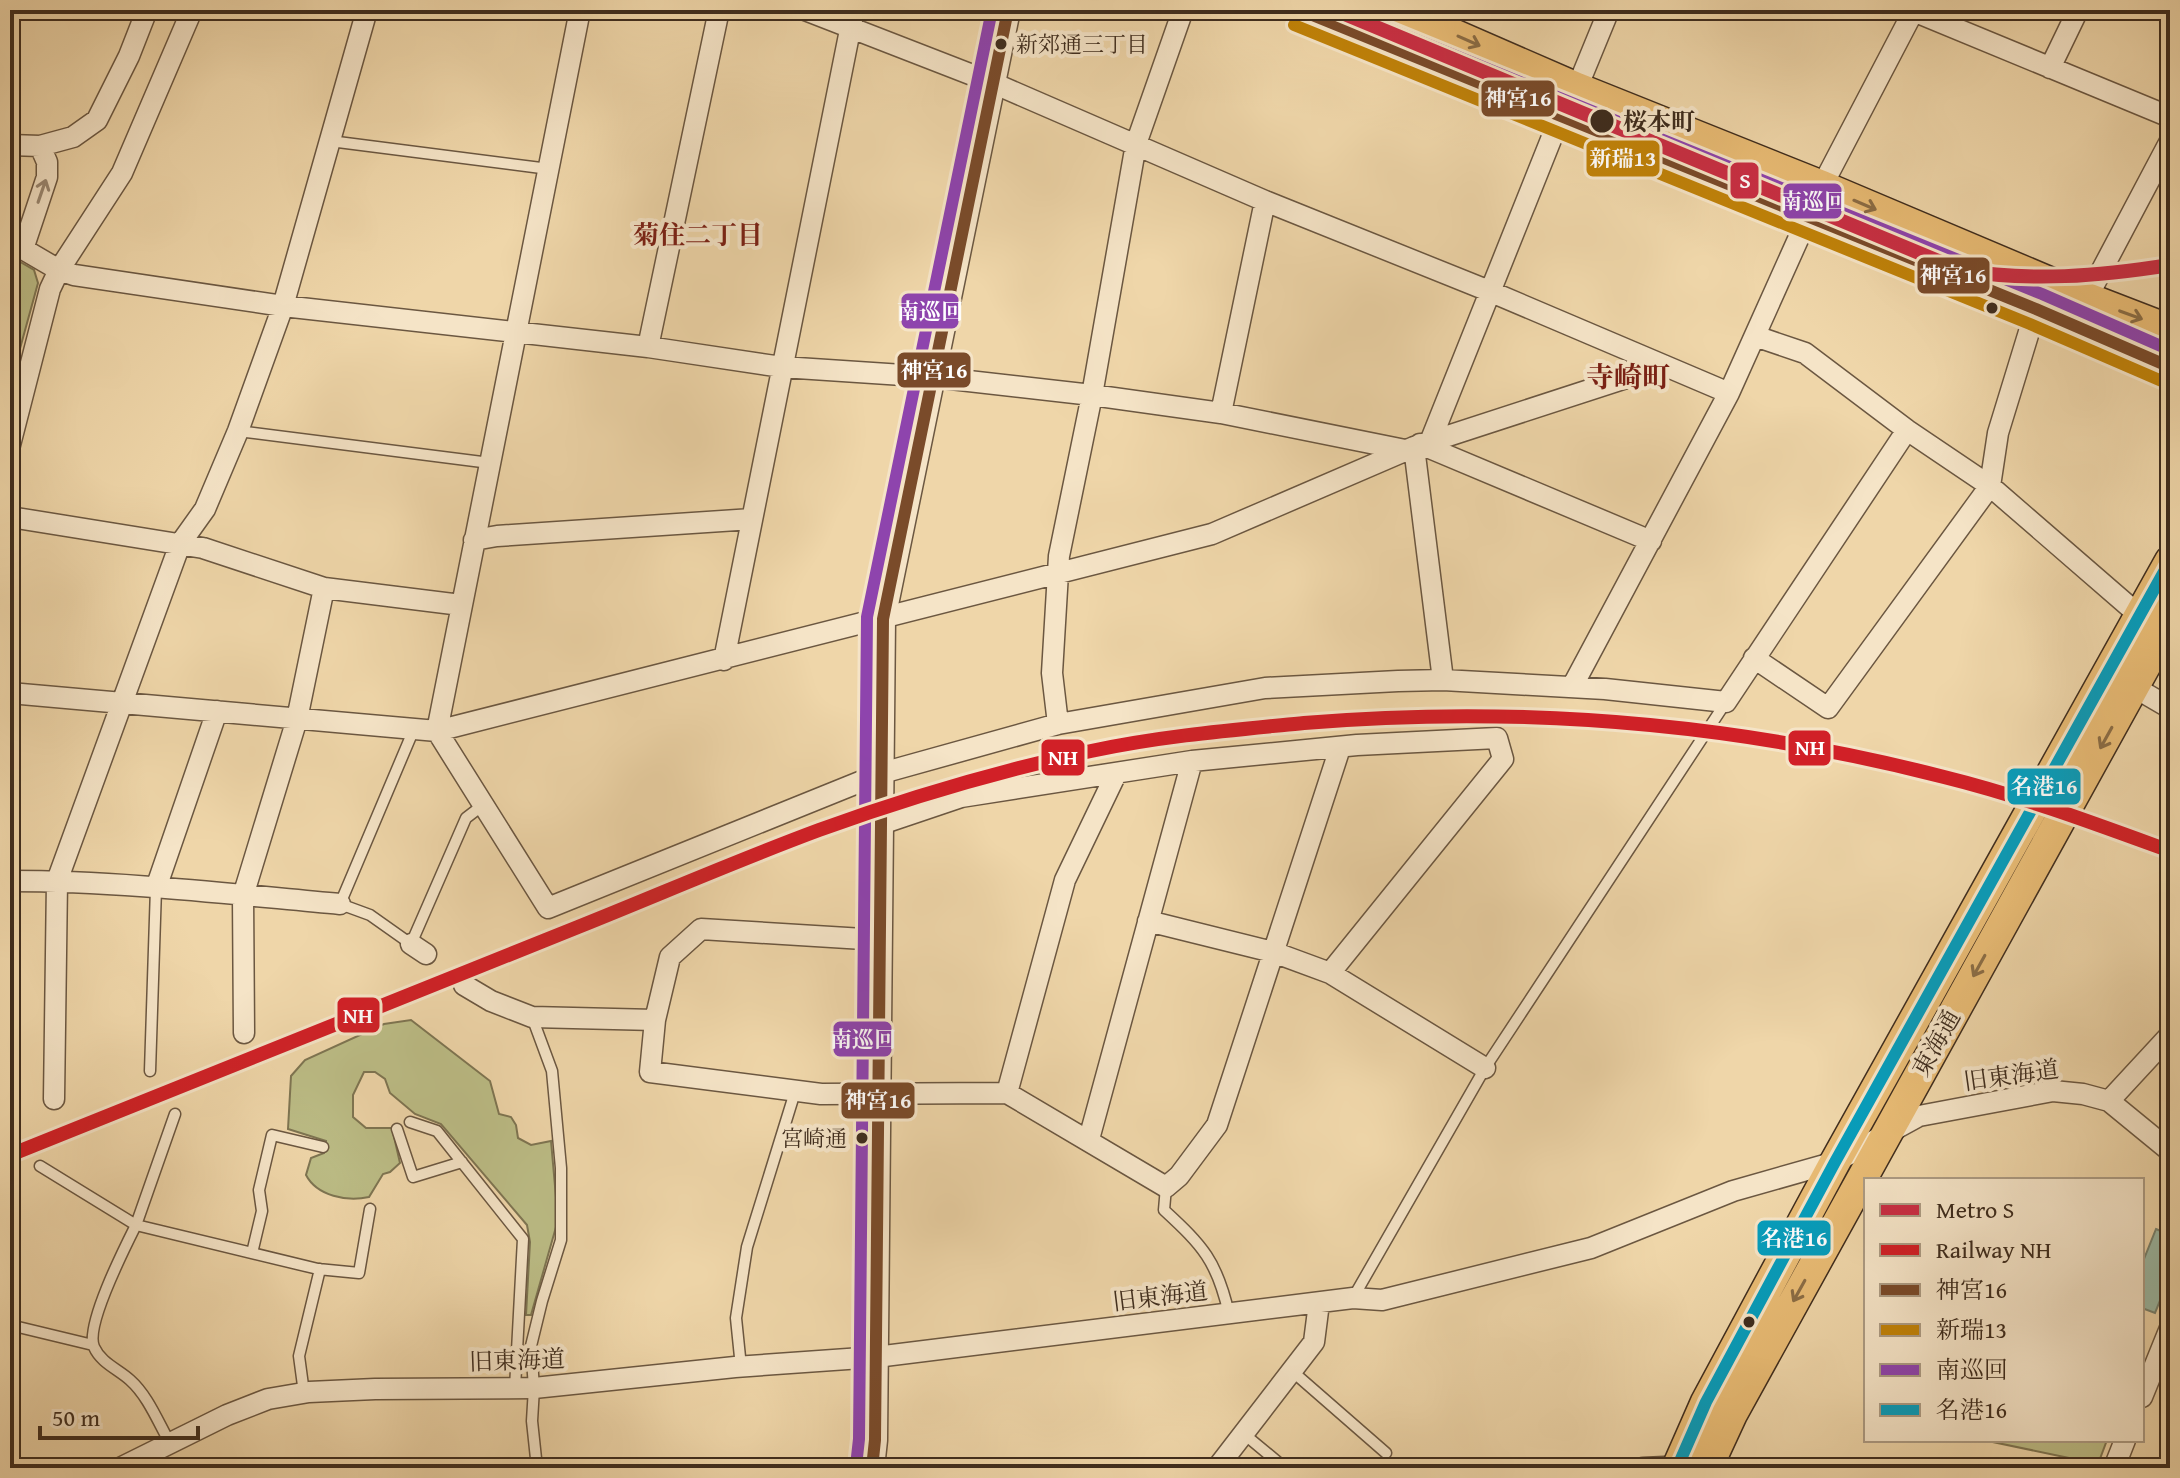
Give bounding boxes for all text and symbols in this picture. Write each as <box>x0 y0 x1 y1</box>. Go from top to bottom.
place label: 新郊通三丁目 <box>1016 28 1148 60</box>
one-way arrow <box>1456 35 1481 50</box>
marker: 新郊通三丁目 <box>993 36 1009 52</box>
line badge: 神宮16 <box>1480 79 1556 118</box>
text: 神宮16 <box>1485 82 1551 114</box>
place label: 桜本町 <box>1623 104 1695 139</box>
marker: 桜本町 <box>1588 107 1616 135</box>
line badge: 新瑞13 <box>1585 139 1661 178</box>
text: 新瑞13 <box>1590 142 1656 174</box>
line badge: S <box>1729 161 1760 200</box>
text: S <box>1739 164 1751 196</box>
one-way arrow <box>36 178 51 203</box>
line badge: 南巡回 <box>1782 182 1843 220</box>
text: 南巡回 <box>1780 185 1846 217</box>
one-way arrow <box>1852 198 1877 213</box>
district label: 菊住二丁目 <box>633 215 763 254</box>
line badge: 神宮16 <box>1916 256 1991 295</box>
text: 神宮16 <box>1920 259 1986 291</box>
line badge: 南巡回 <box>900 292 960 330</box>
text: 南巡回 <box>897 295 963 327</box>
unlabelled marker <box>1984 300 2000 316</box>
one-way arrow <box>2118 309 2143 323</box>
line badge: 神宮16 <box>896 351 972 389</box>
text: 神宮16 <box>901 354 967 386</box>
district label: 寺崎町 <box>1586 356 1670 397</box>
one-way arrow <box>2097 726 2113 750</box>
line badge: NH <box>1787 729 1832 767</box>
text: NH <box>1795 731 1825 763</box>
line badge: NH <box>1040 738 1086 777</box>
text: NH <box>1048 741 1078 773</box>
line badge: 名港16 <box>2006 767 2082 806</box>
text: 名港16 <box>2011 770 2077 802</box>
one-way arrow <box>1971 953 1986 977</box>
line badge: NH <box>336 996 381 1034</box>
text: NH <box>343 999 373 1031</box>
street label: 東海通 <box>1903 1003 1969 1083</box>
line badge: 南巡回 <box>832 1020 893 1058</box>
text: 南巡回 <box>830 1023 896 1055</box>
street label: 旧東海道 <box>1961 1051 2061 1099</box>
line badge: 神宮16 <box>840 1081 916 1120</box>
text: 神宮16 <box>845 1084 911 1116</box>
place label: 宮崎通 <box>781 1122 847 1154</box>
marker: 宮崎通 <box>854 1130 870 1146</box>
legend <box>1864 1178 2144 1442</box>
text: Metro S <box>1936 1192 2014 1227</box>
line badge: 名港16 <box>1756 1219 1832 1257</box>
text: 名港16 <box>1761 1222 1827 1254</box>
text: Railway NH <box>1936 1232 2052 1267</box>
text: 神宮16 <box>1936 1272 2007 1307</box>
street label: 旧東海道 <box>1110 1273 1210 1319</box>
one-way arrow <box>1791 1279 1807 1302</box>
text: 新瑞13 <box>1936 1312 2007 1347</box>
unlabelled marker <box>1741 1314 1757 1330</box>
street label: 旧東海道 <box>468 1341 566 1379</box>
text: 南巡回 <box>1936 1352 2008 1387</box>
scale bar <box>40 1390 198 1440</box>
text: 名港16 <box>1936 1392 2007 1427</box>
text: 50 m <box>52 1400 100 1435</box>

